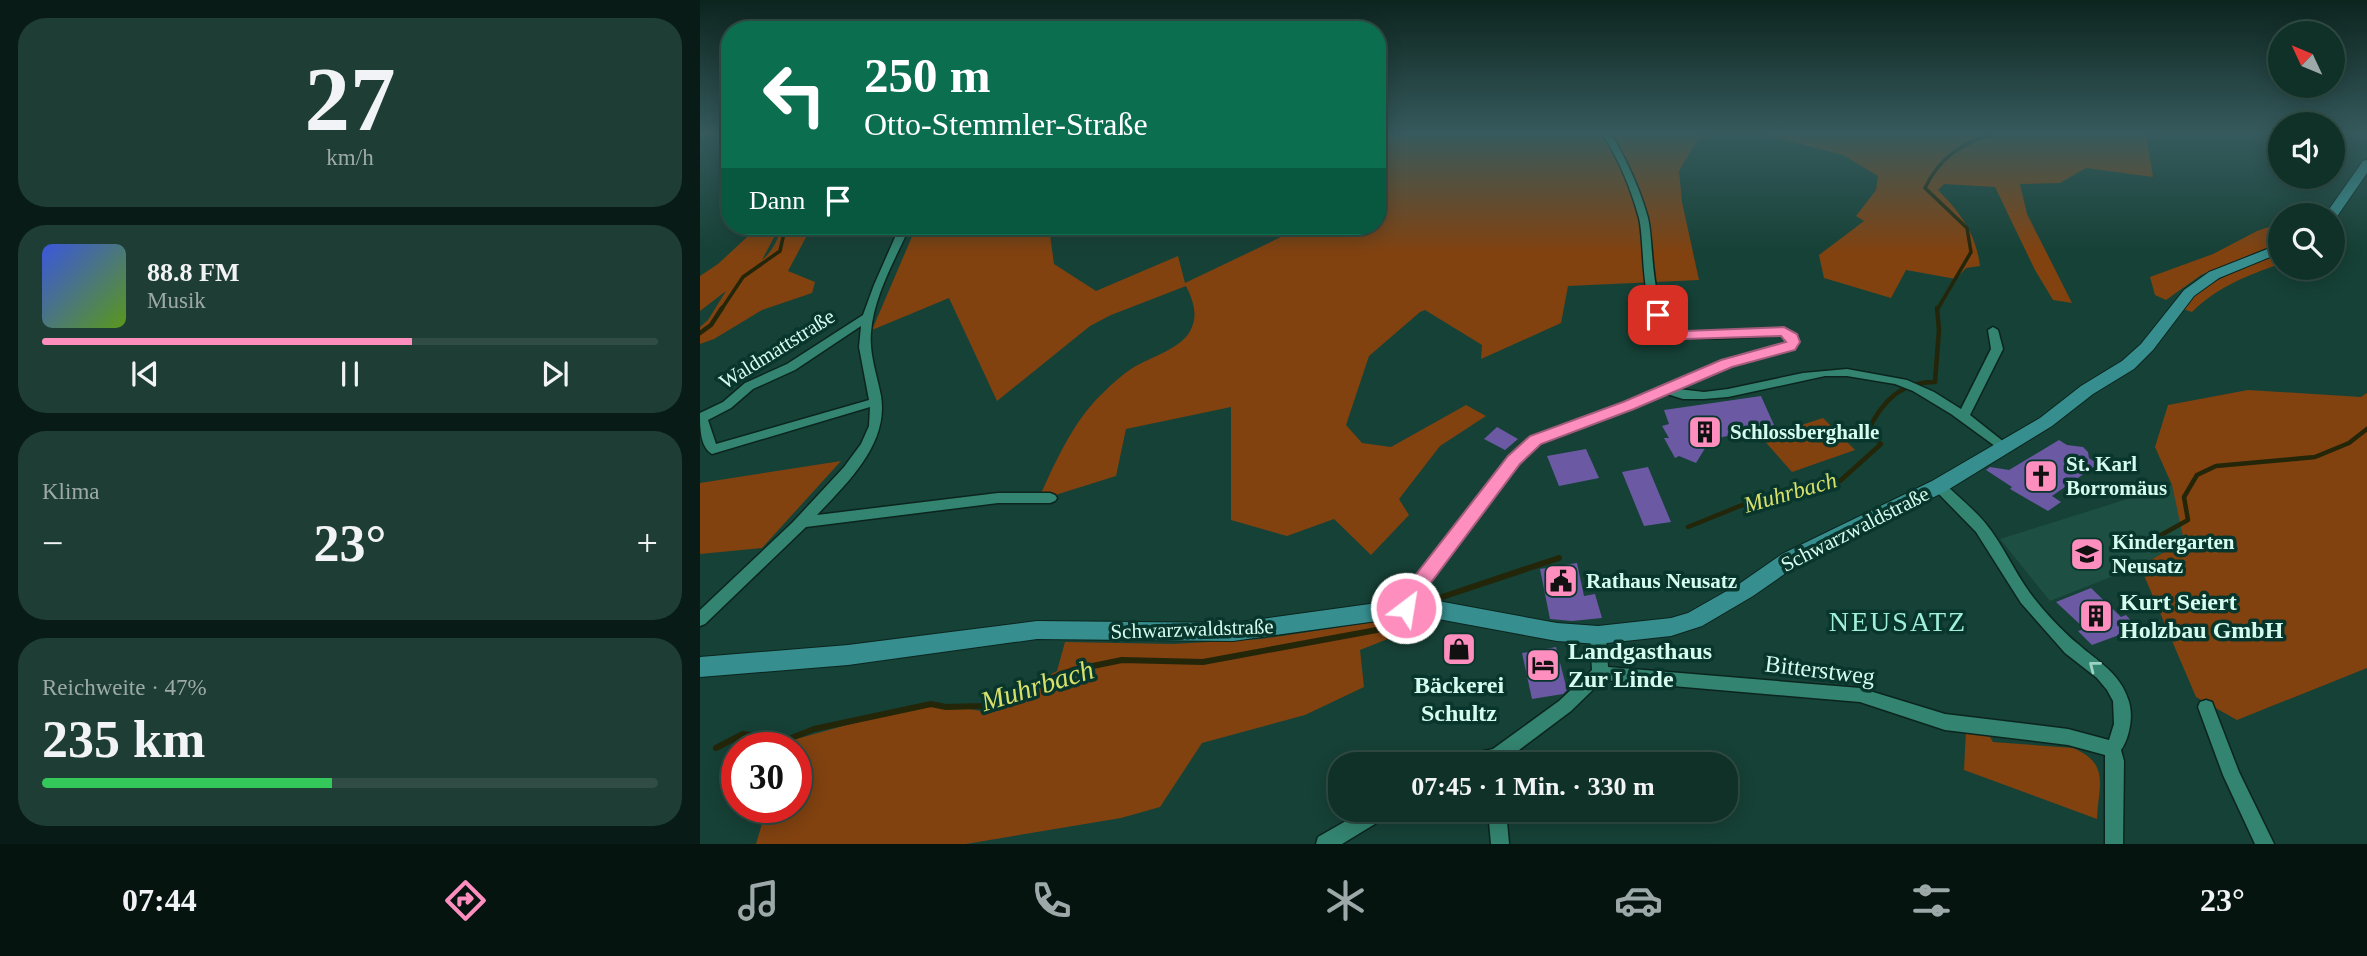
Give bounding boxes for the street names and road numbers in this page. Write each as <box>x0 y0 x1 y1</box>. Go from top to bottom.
street label: Waldmattstraße <box>715 304 839 394</box>
street label: Schwarzwaldstraße <box>1777 481 1933 577</box>
street label: Schwarzwaldstraße <box>1110 614 1274 644</box>
street label: Bitterstweg <box>1763 650 1877 690</box>

